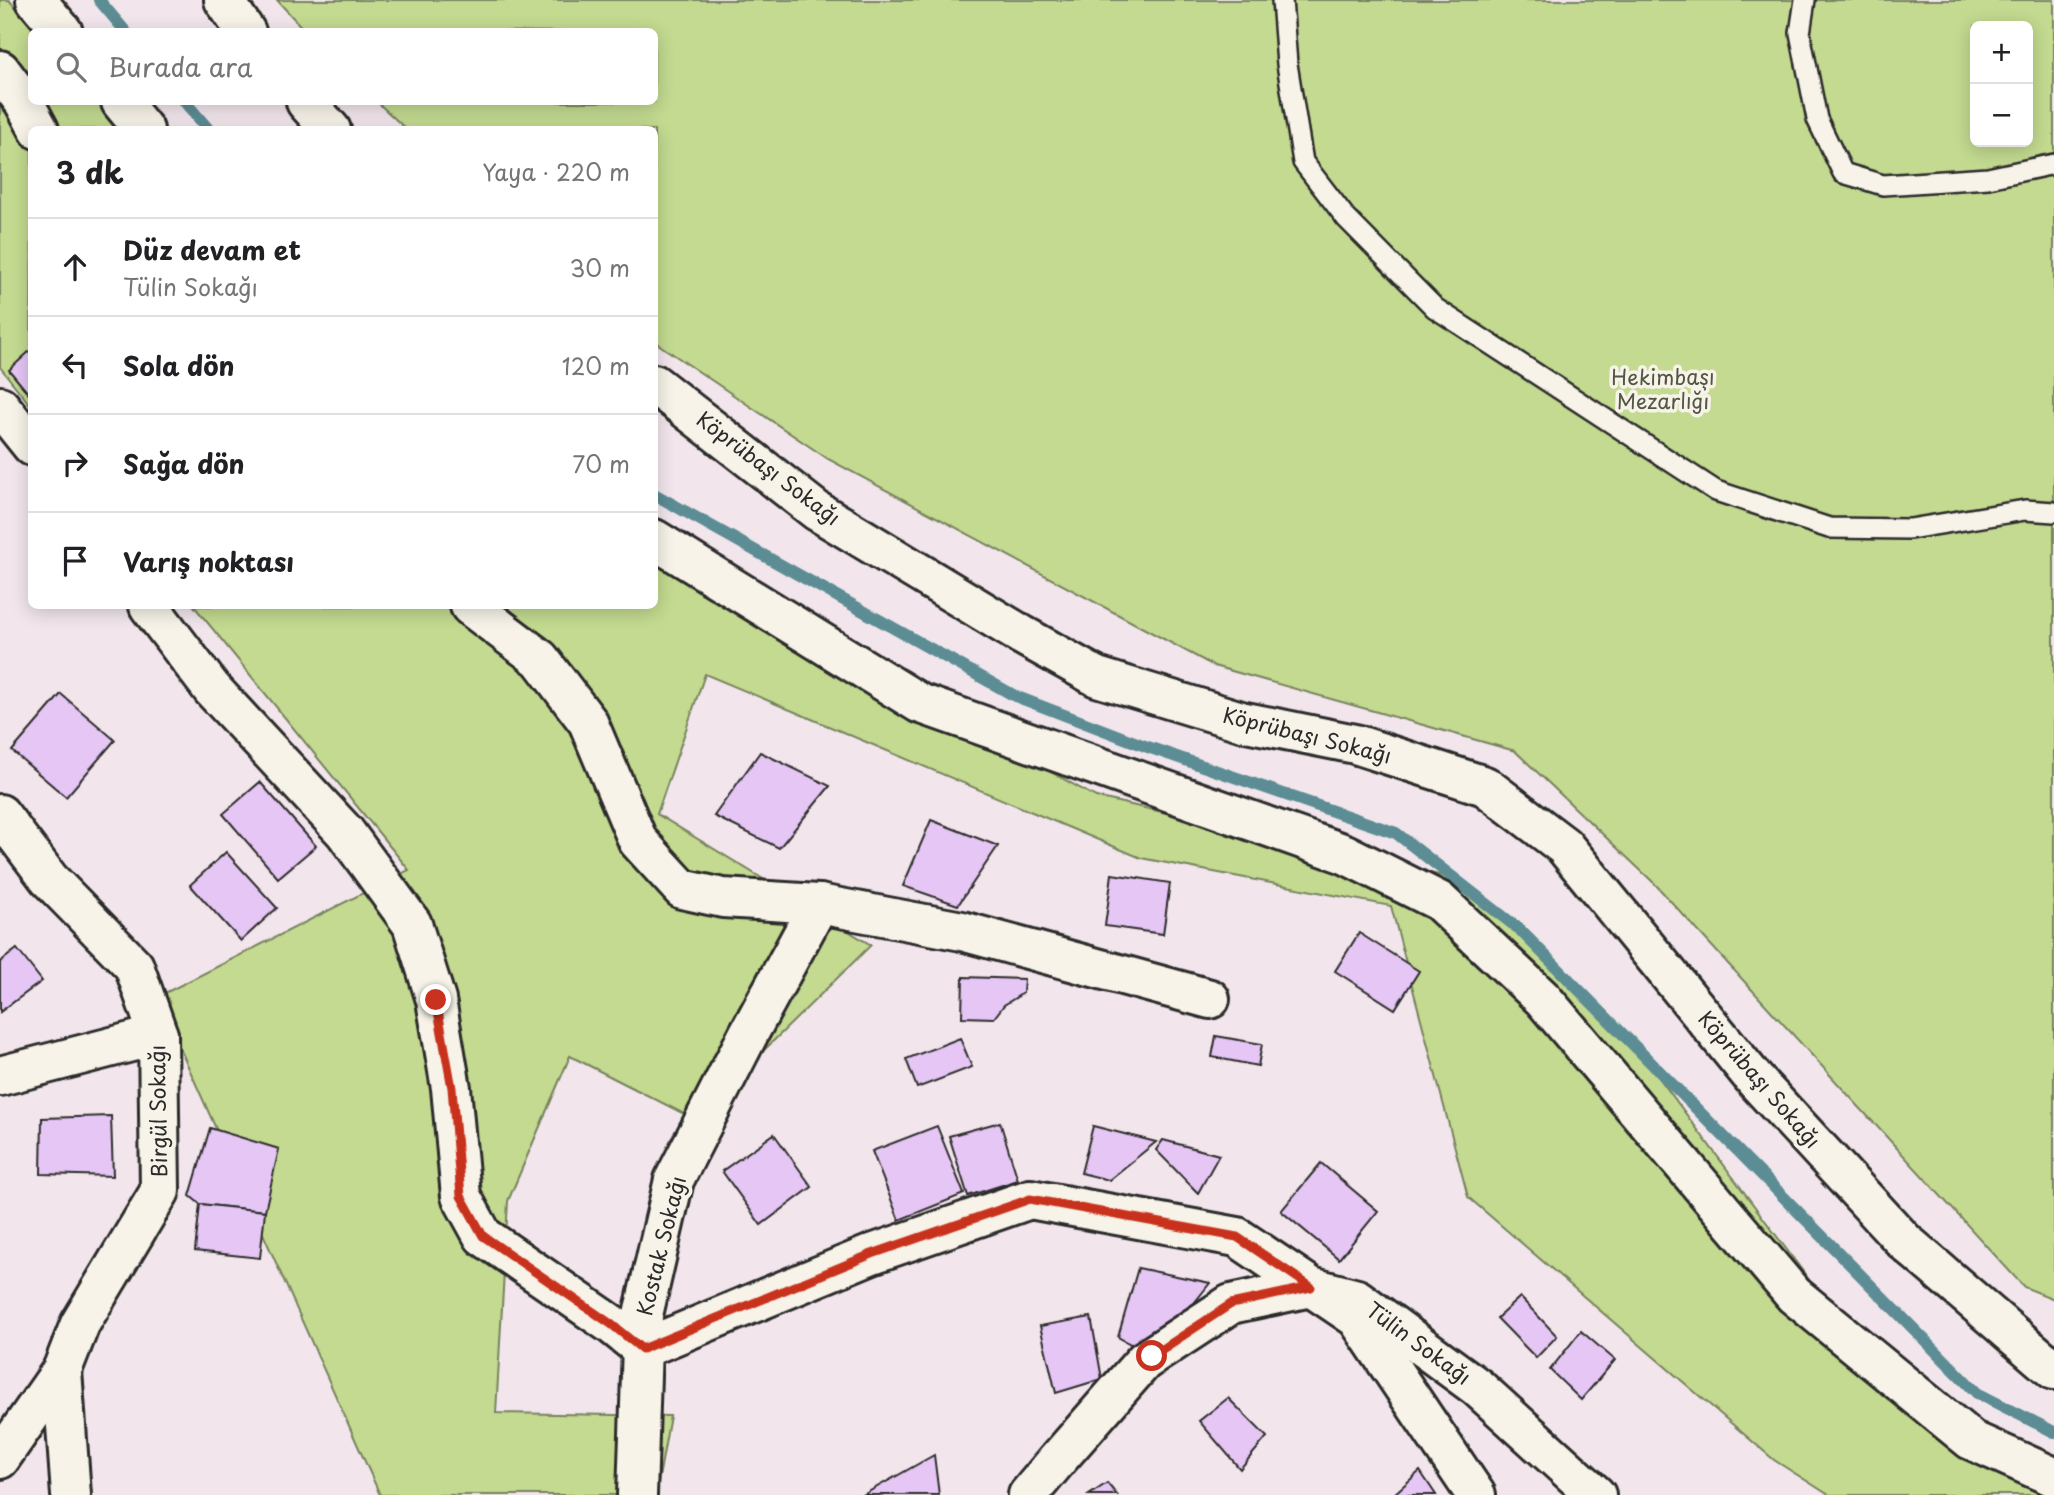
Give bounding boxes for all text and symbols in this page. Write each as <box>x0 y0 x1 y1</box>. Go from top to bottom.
map controls <box>1970 21 2033 147</box>
button: + <box>1970 21 2033 84</box>
search box <box>28 28 658 105</box>
text: Burada ara <box>108 47 252 86</box>
icon: search <box>52 48 90 86</box>
button: − <box>1970 84 2033 147</box>
text: 3 dk <box>56 149 124 194</box>
text: Yaya · 220 m <box>482 154 630 189</box>
text: Düz devam et <box>123 230 301 269</box>
icon: ahead <box>56 248 94 286</box>
text: 30 m <box>569 250 630 285</box>
text: Tülin Sokağı <box>123 269 258 304</box>
icon: left <box>56 346 94 384</box>
text: Sola dön <box>123 346 234 385</box>
text: 120 m <box>562 348 630 383</box>
park label: Hekimbaşı Mezarlığı <box>1611 360 1715 416</box>
street label: Köprübaşı Sokağı <box>691 403 848 532</box>
icon: right <box>56 444 94 482</box>
text: Sağa dön <box>123 444 245 483</box>
text: 70 m <box>572 446 630 481</box>
icon: arrive <box>56 542 94 580</box>
text: Varış noktası <box>123 542 294 581</box>
street label: Köprübaşı Sokağı <box>1220 698 1395 770</box>
route end <box>420 984 451 1015</box>
street label: Köprübaşı Sokağı <box>1692 1003 1829 1154</box>
street label: Birgül Sokağı <box>140 1044 174 1178</box>
street label: Kostak Sokağı <box>627 1172 693 1319</box>
street label: Tülin Sokağı <box>1360 1293 1478 1392</box>
route start <box>1136 1340 1167 1371</box>

